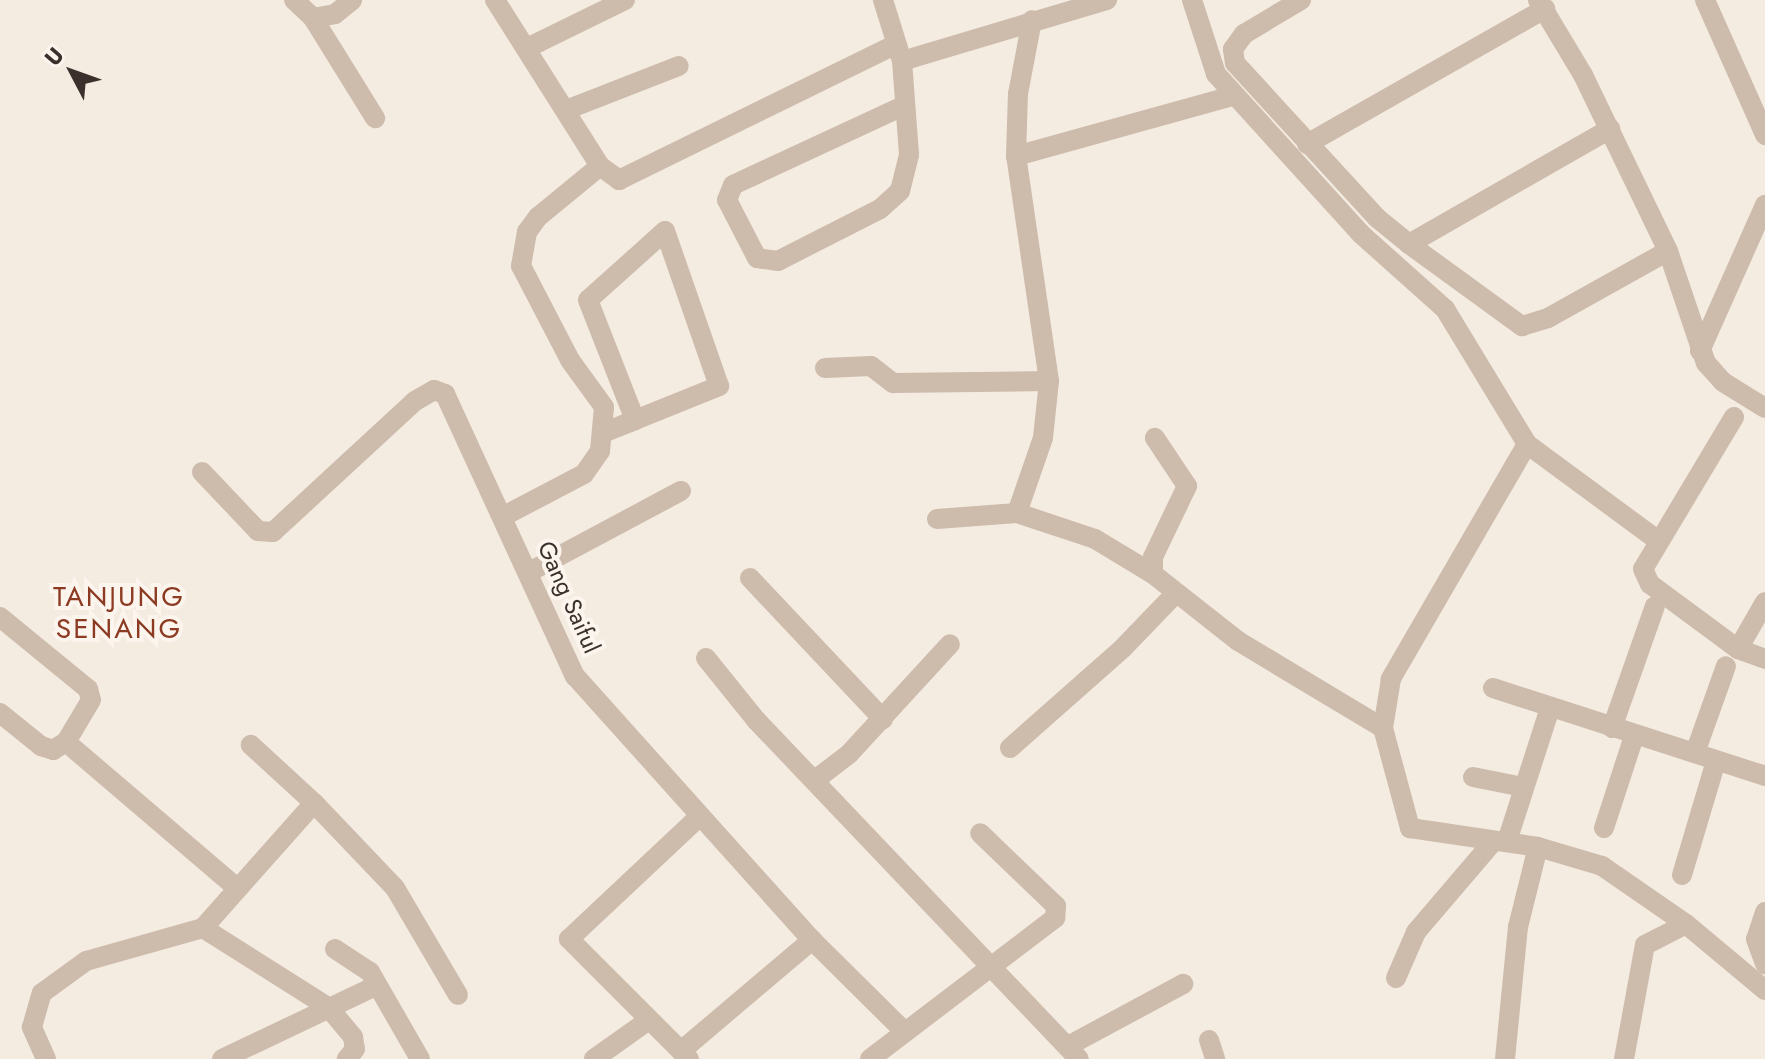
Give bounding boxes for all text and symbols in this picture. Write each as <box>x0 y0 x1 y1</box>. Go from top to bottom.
north arrow <box>32 32 112 112</box>
text: U <box>37 40 71 73</box>
street label: Gang Saiful <box>532 537 606 657</box>
district label: TANJUNG SENANG <box>53 580 185 646</box>

